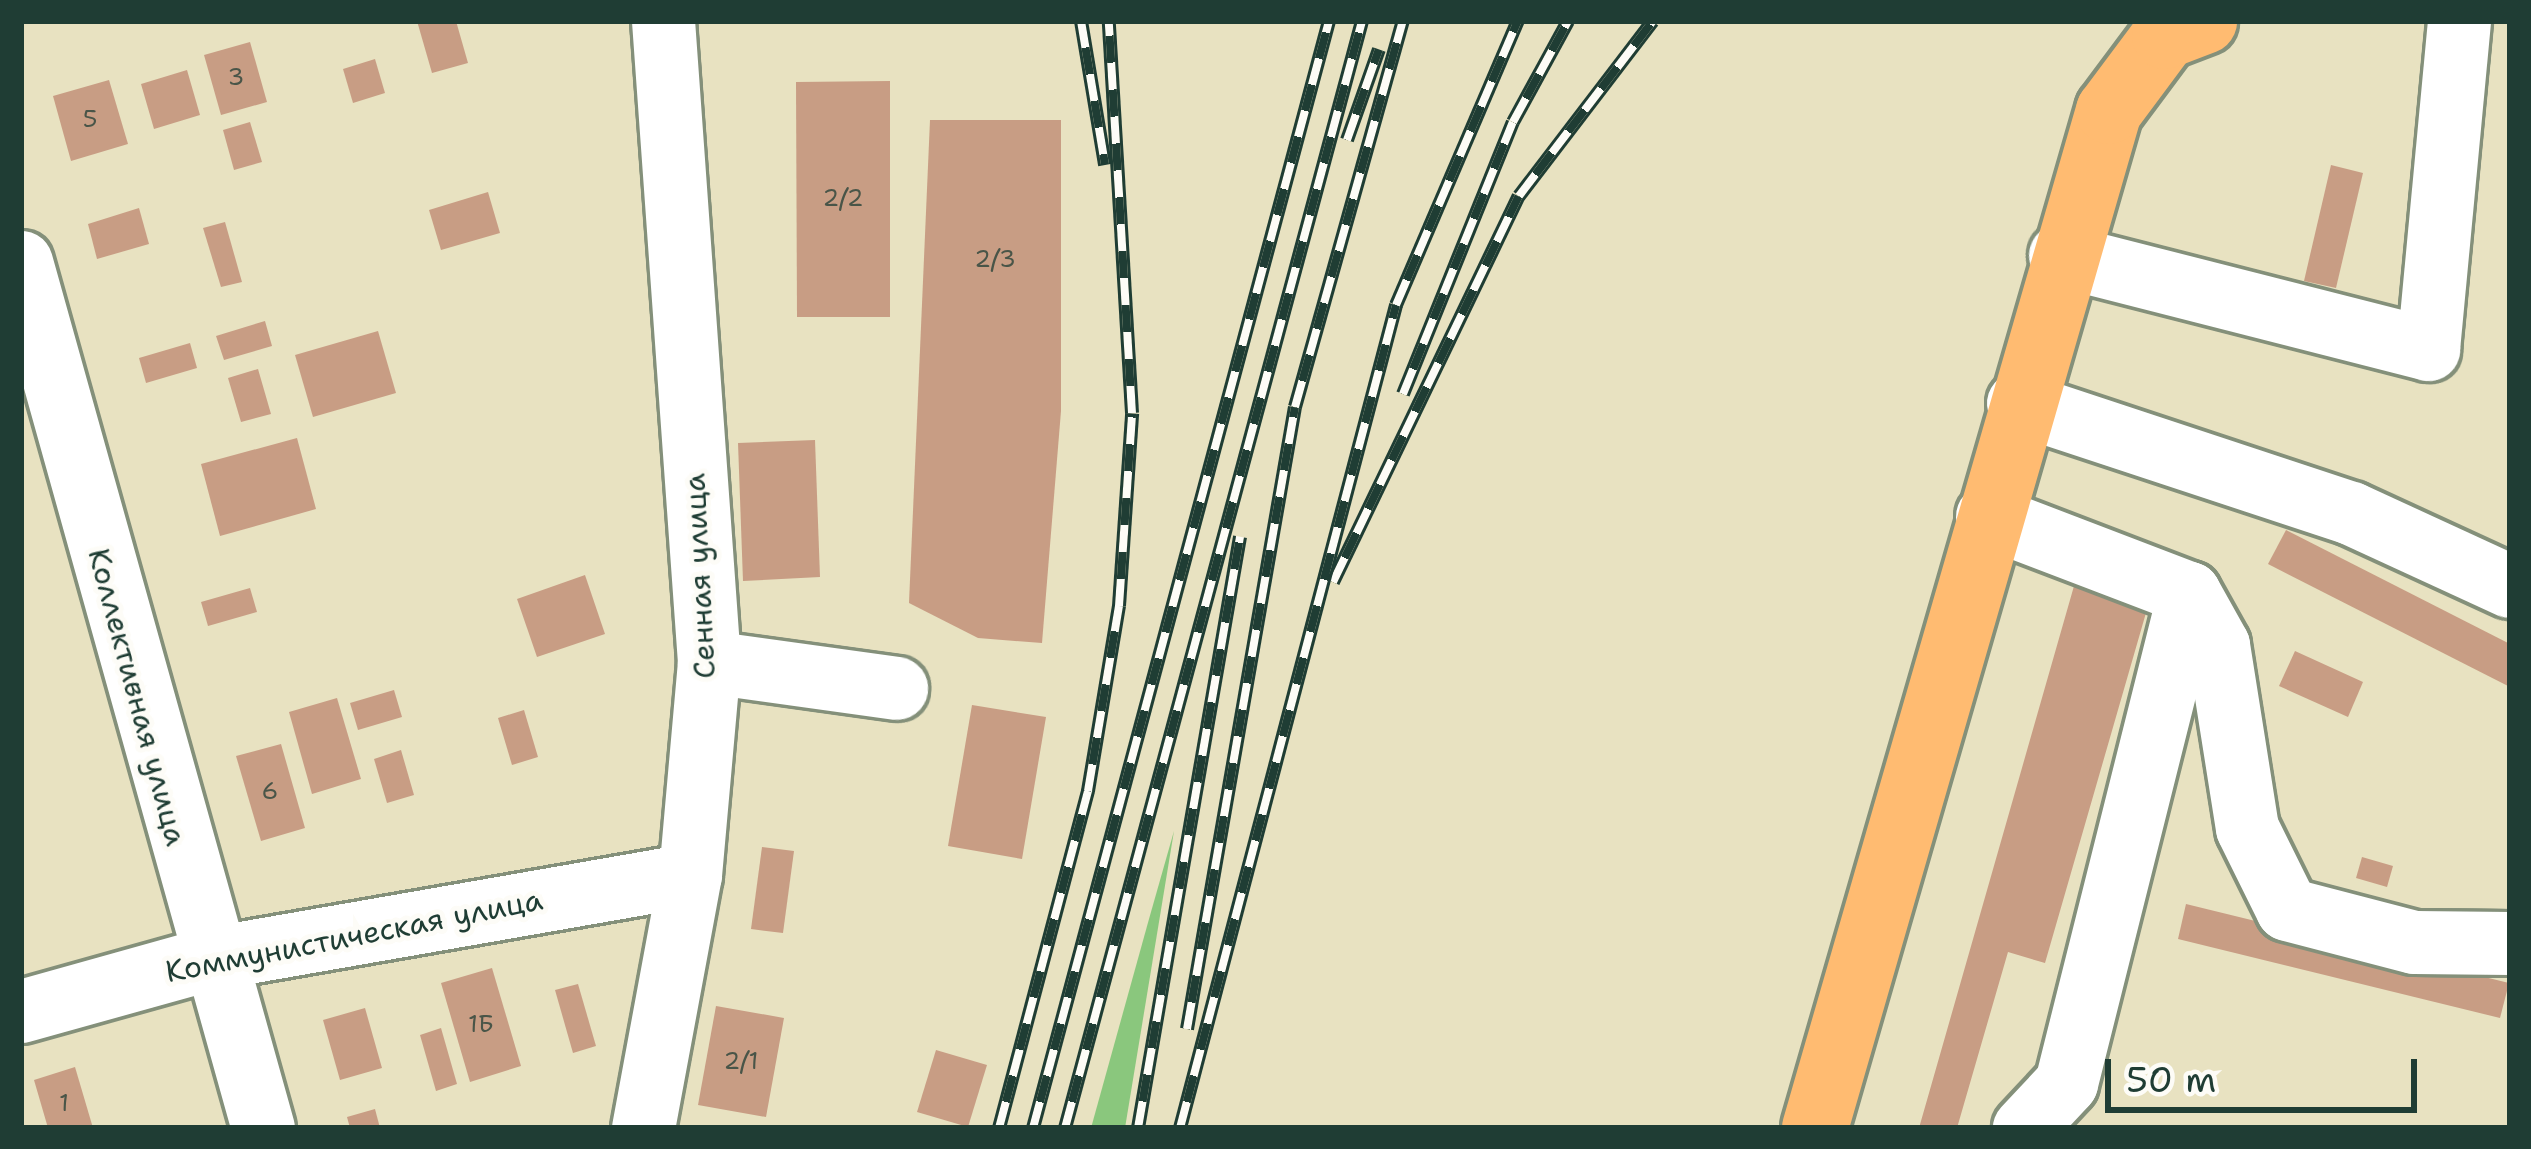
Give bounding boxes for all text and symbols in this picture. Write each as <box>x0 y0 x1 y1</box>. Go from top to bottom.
house number: 3 <box>228 64 244 92</box>
house number: 5 <box>83 106 97 134</box>
house number: 2/2 <box>822 185 864 213</box>
house number: 2/3 <box>974 246 1016 274</box>
street label: Сенная улица <box>677 472 723 680</box>
street label: Коллективная улица <box>80 544 194 850</box>
house number: 6 <box>262 778 278 806</box>
street label: Коммунистическая улица <box>162 882 546 990</box>
house number: 1Б <box>468 1011 494 1039</box>
scale bar <box>2111 1035 2423 1109</box>
house number: 2/1 <box>724 1048 758 1076</box>
text: 50 m <box>2126 1055 2216 1104</box>
house number: 1 <box>59 1090 69 1118</box>

